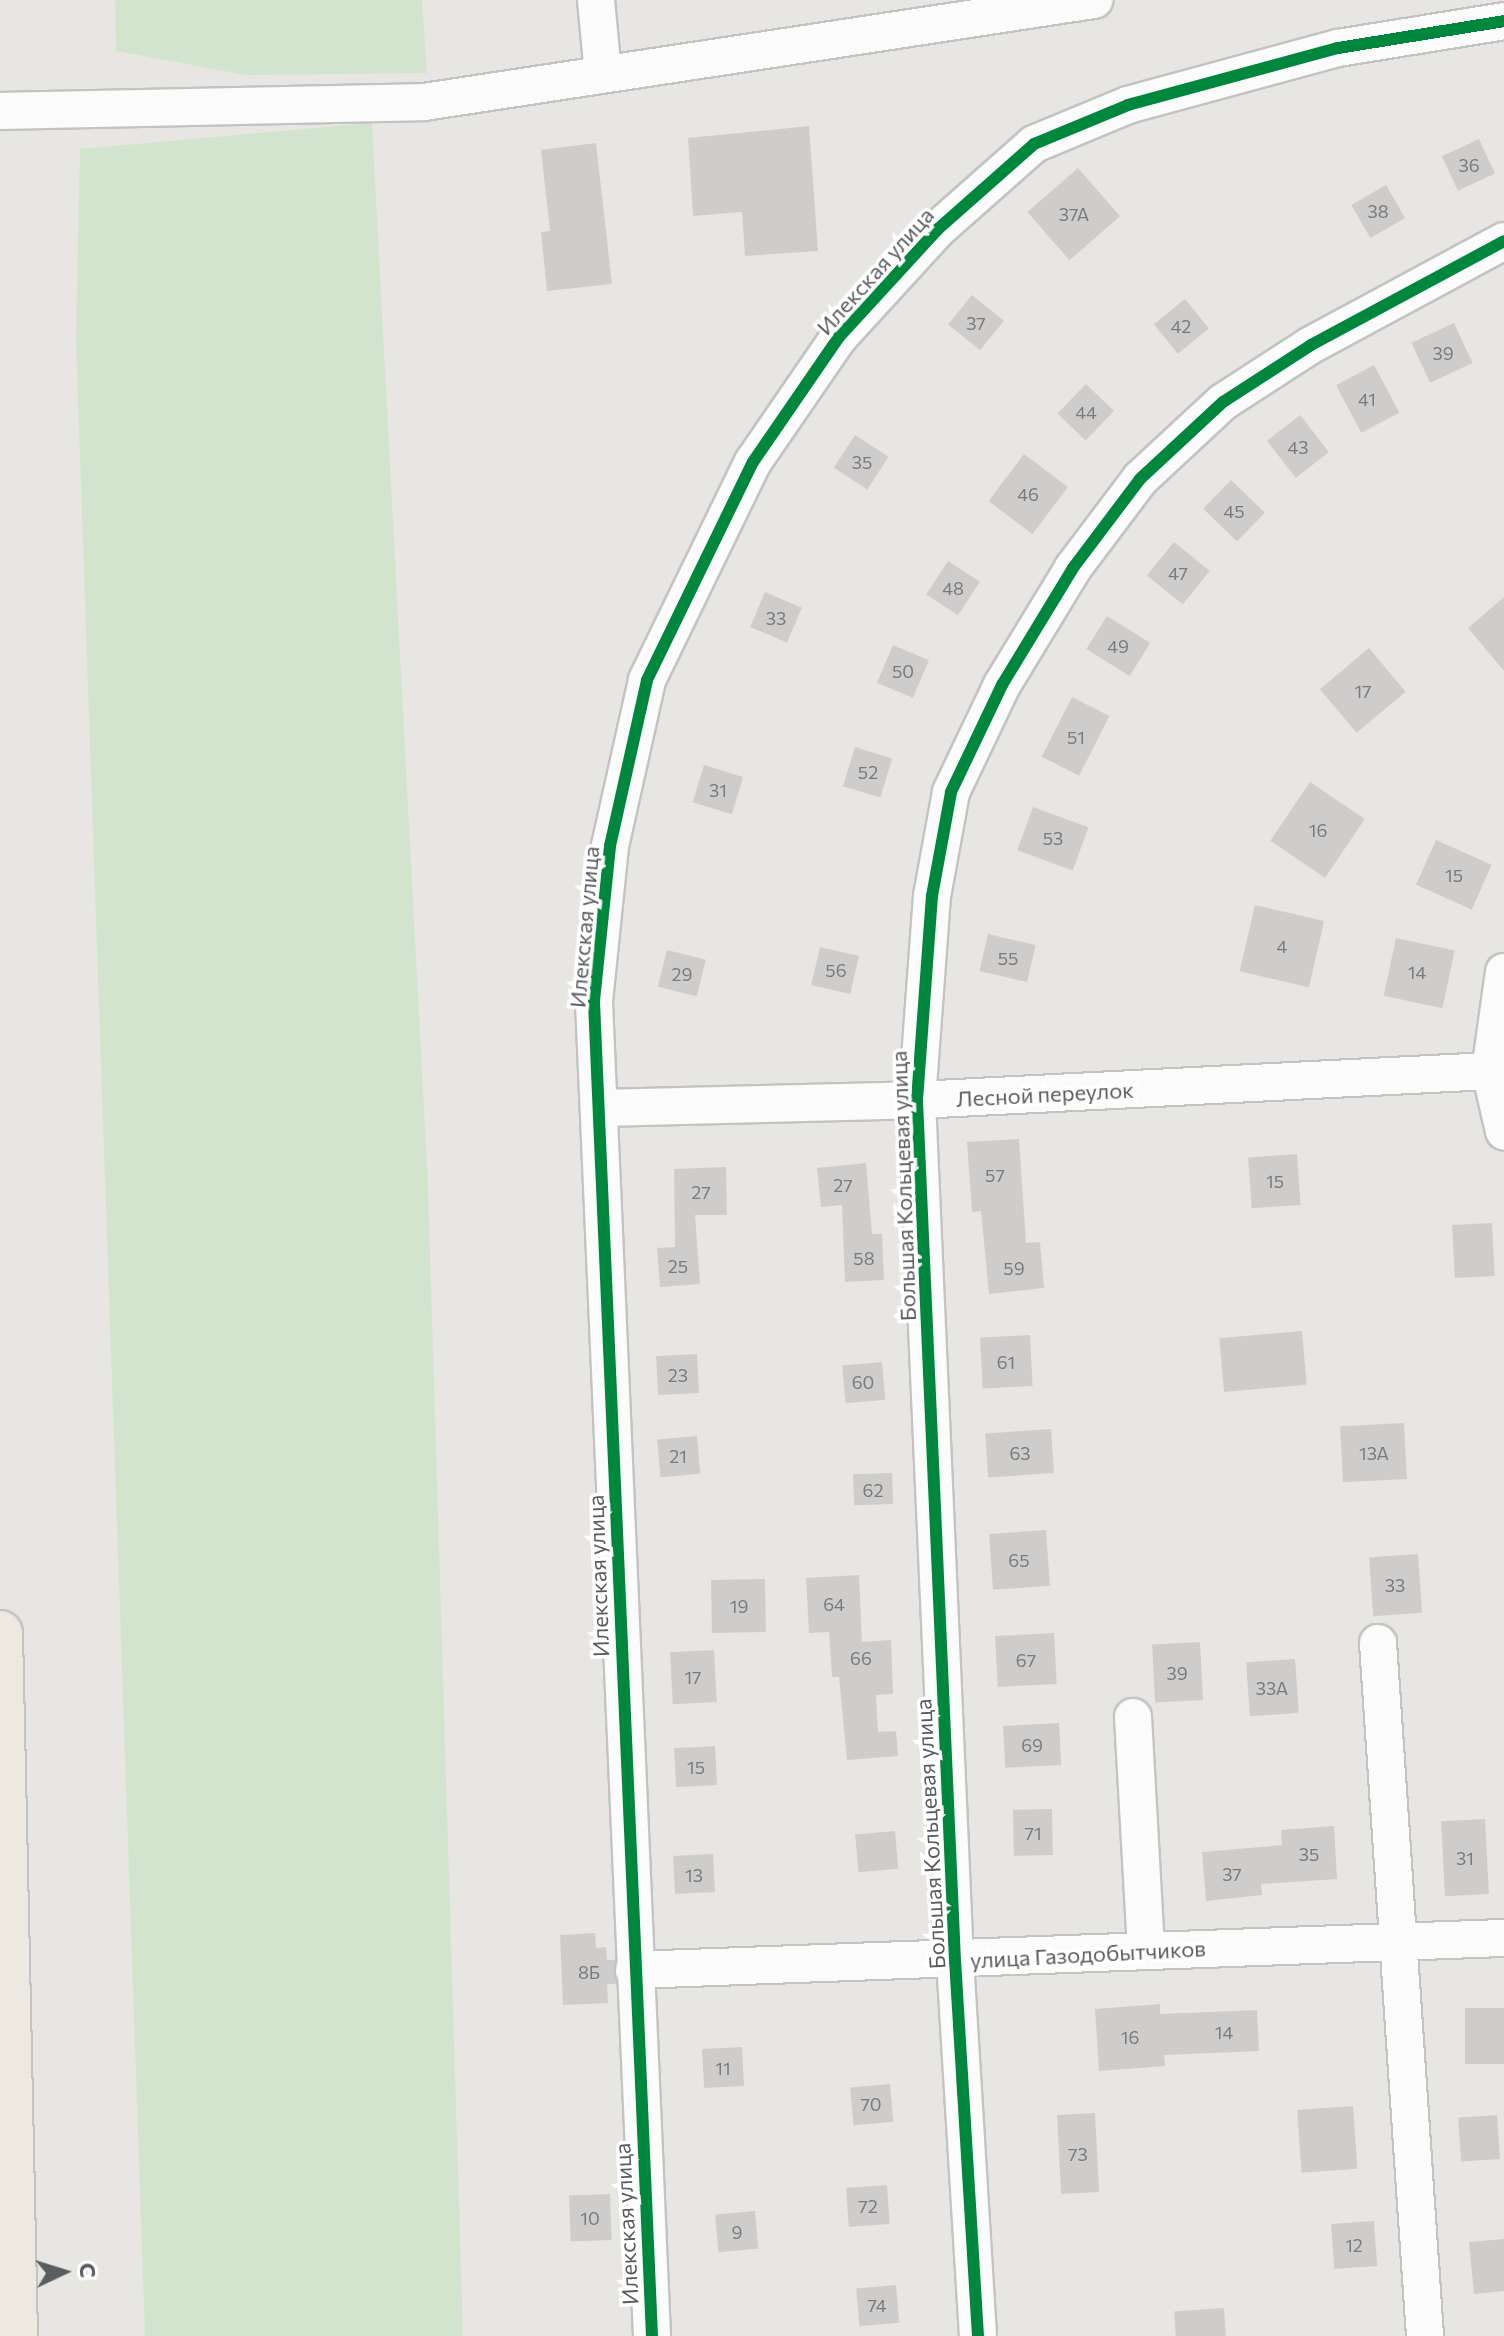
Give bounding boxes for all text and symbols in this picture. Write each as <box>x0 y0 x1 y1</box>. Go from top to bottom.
house number: 36 <box>1458 154 1480 176</box>
house number: 38 <box>1367 200 1389 222</box>
street label: Илекская улица <box>811 202 939 340</box>
house number: 37А <box>1059 203 1089 225</box>
house number: 37 <box>966 312 986 334</box>
house number: 42 <box>1171 315 1191 337</box>
house number: 39 <box>1432 342 1454 364</box>
house number: 41 <box>1358 388 1376 410</box>
house number: 44 <box>1075 401 1097 423</box>
house number: 43 <box>1287 436 1309 458</box>
house number: 35 <box>852 451 872 473</box>
house number: 46 <box>1017 483 1039 505</box>
house number: 45 <box>1223 500 1245 522</box>
house number: 47 <box>1168 562 1188 584</box>
house number: 48 <box>942 577 964 599</box>
house number: 33 <box>766 607 786 629</box>
house number: 49 <box>1107 635 1129 657</box>
house number: 50 <box>892 660 914 682</box>
house number: 17 <box>1354 680 1372 702</box>
house number: 51 <box>1067 726 1085 748</box>
house number: 52 <box>858 761 878 783</box>
house number: 31 <box>709 779 727 801</box>
house number: 16 <box>1309 819 1327 841</box>
house number: 53 <box>1043 827 1063 849</box>
street label: Илекская улица <box>564 845 604 1009</box>
house number: 15 <box>1445 864 1463 886</box>
house number: 4 <box>1277 935 1287 957</box>
house number: 55 <box>998 947 1018 969</box>
house number: 56 <box>825 959 847 981</box>
house number: 14 <box>1408 961 1426 983</box>
house number: 29 <box>672 963 692 985</box>
street label: Большая Кольцевая улица <box>885 1050 921 1322</box>
street label: Лесной переулок <box>955 1076 1135 1112</box>
house number: 57 <box>985 1164 1005 1186</box>
house number: 15 <box>1266 1170 1284 1192</box>
house number: 27 <box>833 1174 853 1196</box>
house number: 27 <box>691 1181 711 1203</box>
house number: 58 <box>853 1247 875 1269</box>
house number: 25 <box>668 1255 688 1277</box>
house number: 59 <box>1003 1257 1025 1279</box>
house number: 61 <box>997 1351 1015 1373</box>
house number: 23 <box>668 1364 688 1386</box>
house number: 60 <box>852 1371 874 1393</box>
house number: 63 <box>1009 1442 1031 1464</box>
house number: 13А <box>1359 1442 1389 1464</box>
house number: 21 <box>669 1445 687 1467</box>
house number: 62 <box>863 1479 883 1501</box>
street label: Илекская улица <box>582 1495 614 1657</box>
house number: 65 <box>1008 1549 1030 1571</box>
house number: 33 <box>1385 1574 1405 1596</box>
house number: 64 <box>823 1593 845 1615</box>
house number: 19 <box>730 1595 748 1617</box>
house number: 66 <box>850 1647 872 1669</box>
house number: 67 <box>1016 1649 1036 1671</box>
house number: 39 <box>1166 1662 1188 1684</box>
house number: 17 <box>684 1666 702 1688</box>
house number: 33А <box>1256 1677 1288 1699</box>
street label: Большая Кольцевая улица <box>910 1698 950 1970</box>
house number: 69 <box>1021 1734 1043 1756</box>
house number: 15 <box>687 1756 705 1778</box>
house number: 71 <box>1024 1822 1042 1844</box>
house number: 35 <box>1299 1843 1319 1865</box>
house number: 31 <box>1456 1847 1474 1869</box>
house number: 37 <box>1222 1863 1242 1885</box>
house number: 13 <box>685 1864 703 1886</box>
street label: улица Газодобытчиков <box>969 1935 1207 1973</box>
house number: 8Б <box>578 1961 600 1983</box>
house number: 14 <box>1215 2021 1233 2043</box>
house number: 16 <box>1121 2026 1139 2048</box>
house number: 11 <box>715 2057 731 2079</box>
house number: 70 <box>860 2093 882 2115</box>
street label: Илекская улица <box>609 2142 643 2306</box>
house number: 73 <box>1068 2143 1088 2165</box>
house number: 72 <box>858 2195 878 2217</box>
house number: 10 <box>580 2207 600 2229</box>
house number: 9 <box>732 2221 742 2243</box>
north arrow <box>24 2232 104 2312</box>
house number: 12 <box>1345 2234 1363 2256</box>
text: С <box>74 2262 102 2279</box>
house number: 74 <box>867 2294 887 2316</box>

